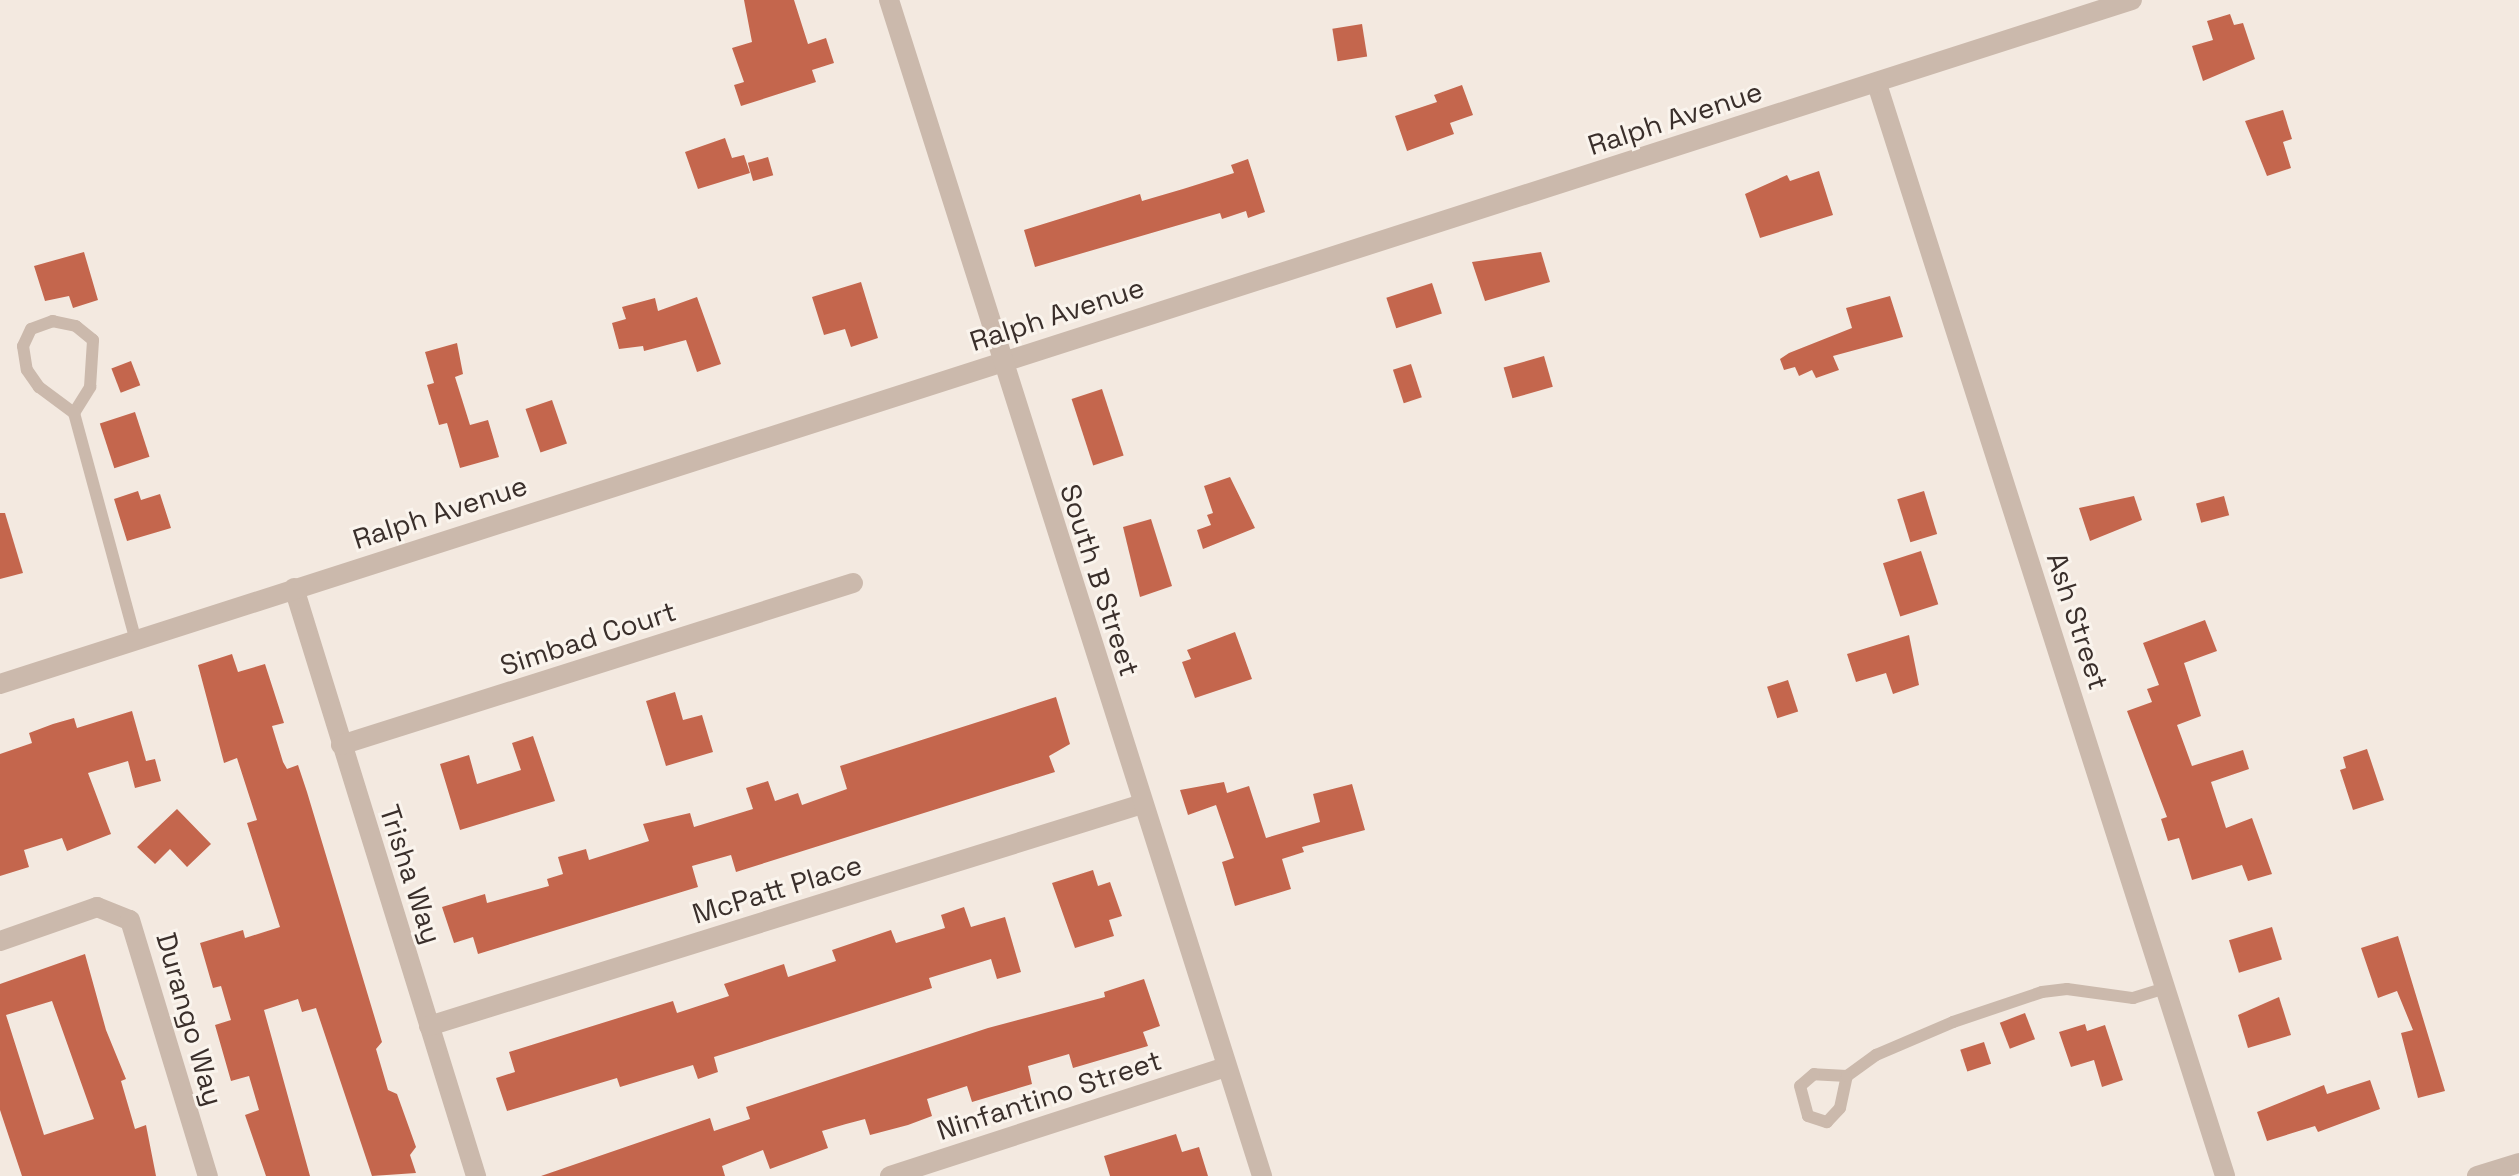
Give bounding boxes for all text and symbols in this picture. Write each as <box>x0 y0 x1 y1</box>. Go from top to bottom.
street label: Ralph Avenue <box>1583 74 1767 162</box>
street label: Ralph Avenue <box>965 270 1149 358</box>
street label: Ralph Avenue <box>348 468 532 556</box>
street label: South B Street <box>1053 480 1147 680</box>
street label: Ash Street <box>2040 548 2116 694</box>
street label: Simbad Court <box>496 594 680 682</box>
street label: Trisha Way <box>373 800 449 948</box>
street label: McPatt Place <box>688 847 866 931</box>
street label: Durango Way <box>149 929 231 1109</box>
street label: Ninfantino Street <box>932 1043 1166 1147</box>

